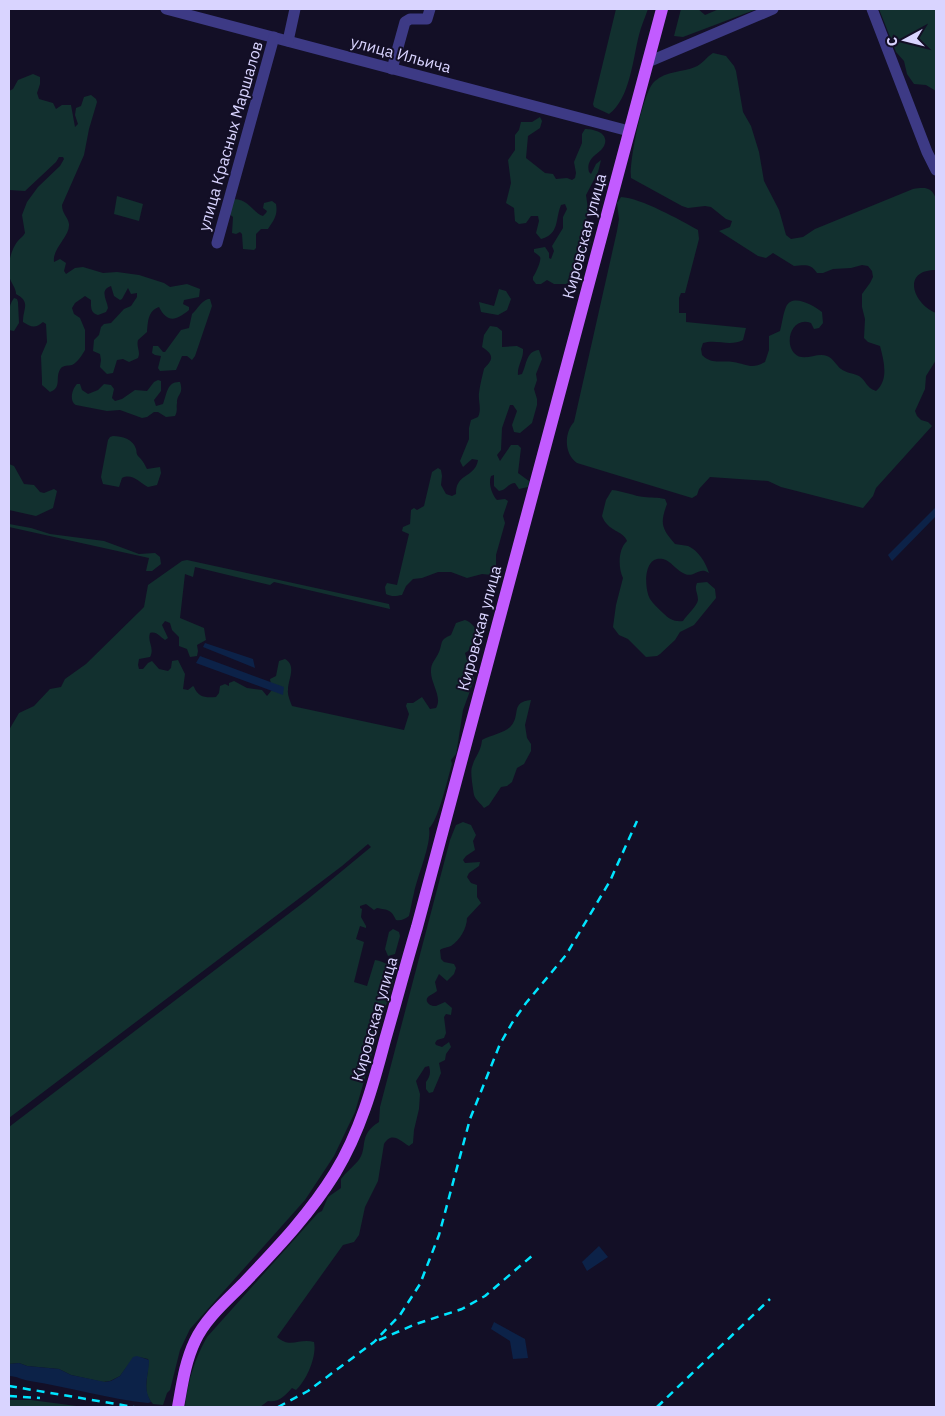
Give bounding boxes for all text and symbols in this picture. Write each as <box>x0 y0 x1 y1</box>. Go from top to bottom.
north arrow <box>880 15 930 65</box>
street label: улица Ильича <box>349 31 454 77</box>
text: С <box>883 36 902 47</box>
street label: улица Красных Маршалов <box>193 39 267 233</box>
street label: Кировская улица <box>558 171 610 301</box>
street label: Кировская улица <box>453 563 505 693</box>
street label: Кировская улица <box>347 954 402 1084</box>

